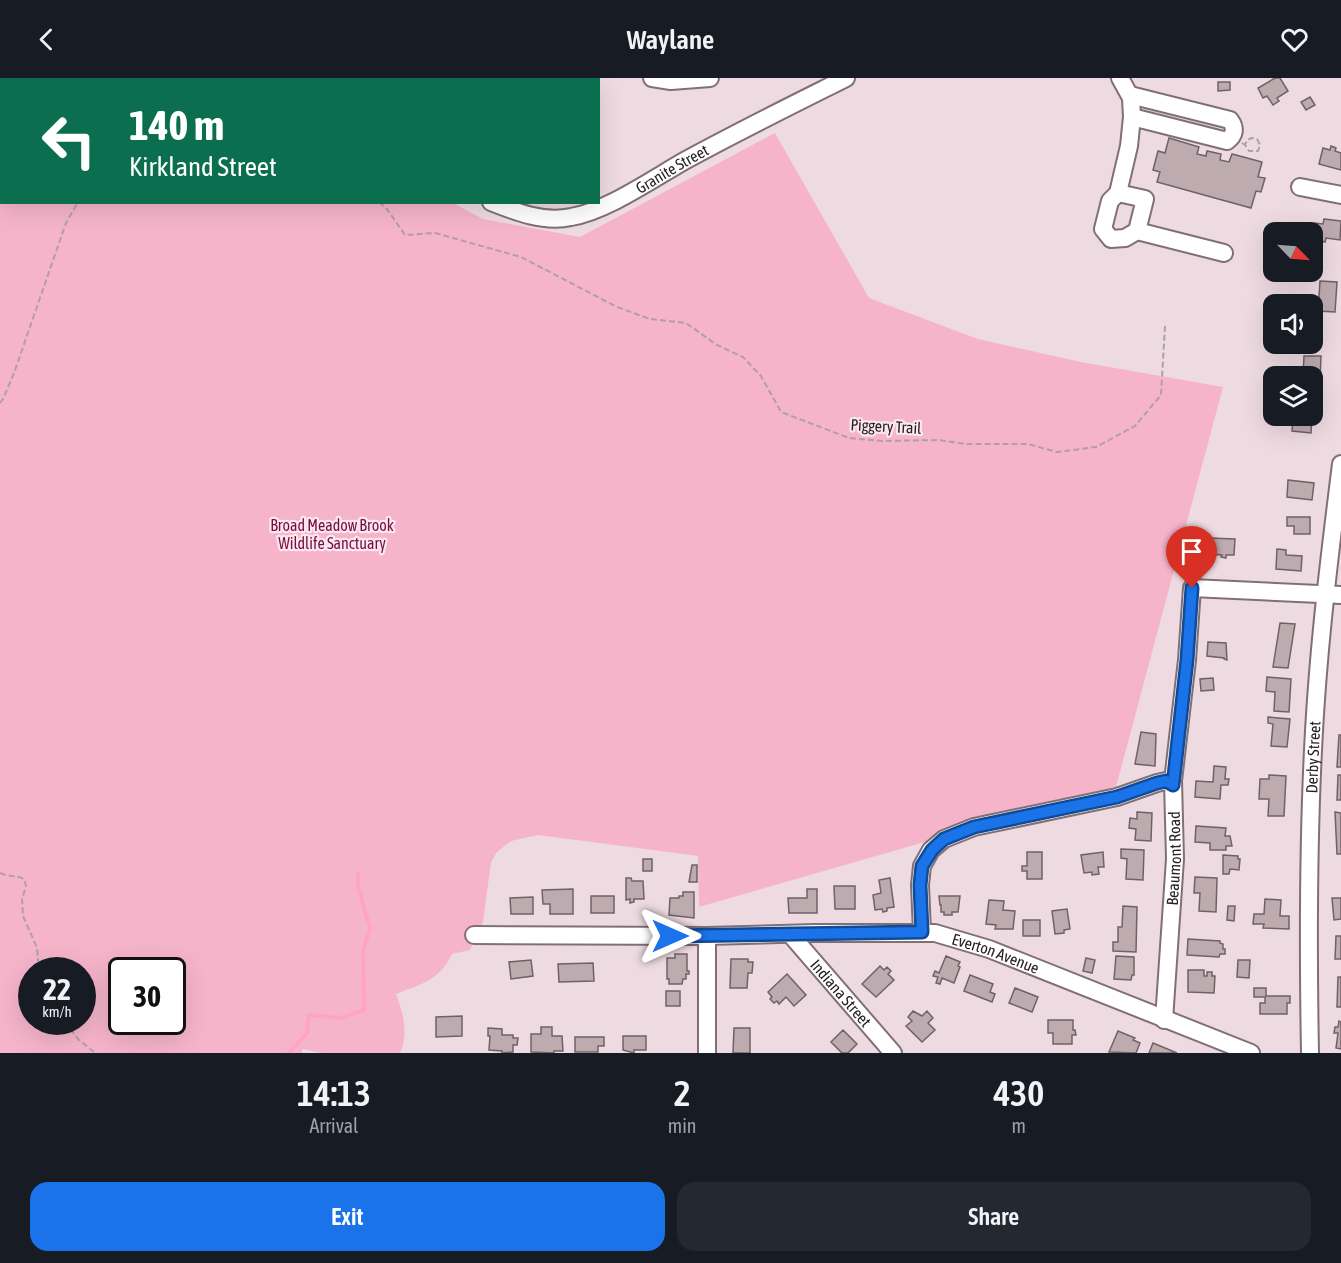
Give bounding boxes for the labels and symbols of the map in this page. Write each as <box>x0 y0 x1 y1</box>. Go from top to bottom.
street label: Granite Street <box>633 141 712 197</box>
north arrow <box>1263 222 1323 282</box>
street label: Piggery Trail <box>850 415 923 438</box>
park label: Broad Meadow Brook Wildlife Sanctuary <box>270 516 394 553</box>
pin <box>1166 526 1217 588</box>
street label: Derby Street <box>1302 720 1324 794</box>
street label: Beaumont Road <box>1163 811 1184 906</box>
position arrow <box>638 904 702 968</box>
street label: Everton Avenue <box>950 930 1042 977</box>
street label: Indiana Street <box>807 956 875 1031</box>
speed limit sign: 30 <box>108 957 186 1035</box>

